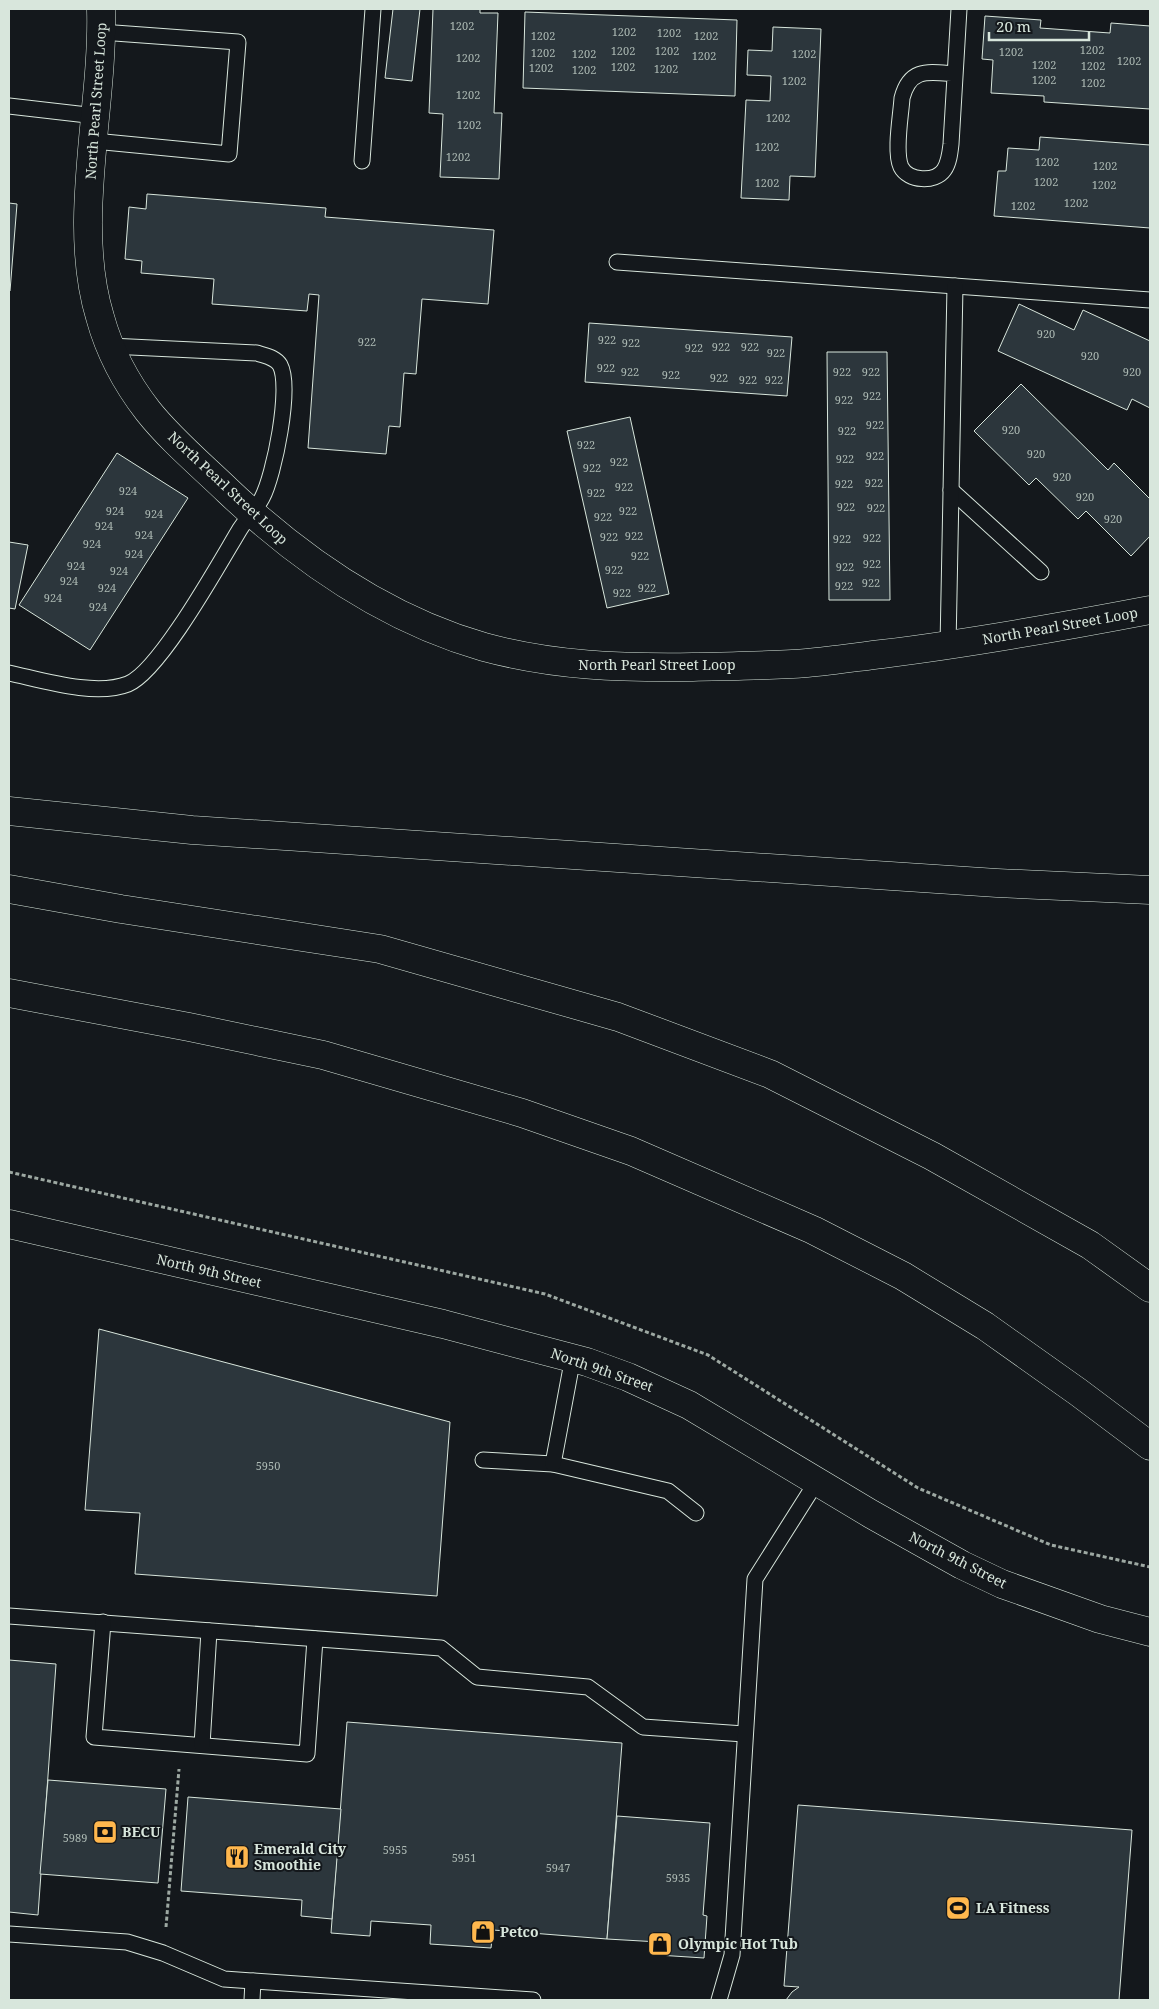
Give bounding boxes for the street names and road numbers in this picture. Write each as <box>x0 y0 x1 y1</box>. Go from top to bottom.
street label: North Pearl Street Loop <box>81 22 110 180</box>
street label: North Pearl Street Loop <box>164 427 292 548</box>
street label: North Pearl Street Loop <box>981 602 1139 649</box>
street label: North Pearl Street Loop <box>578 655 736 674</box>
street label: North 9th Street <box>155 1249 264 1292</box>
street label: North 9th Street <box>548 1343 656 1396</box>
street label: North 9th Street <box>906 1527 1010 1592</box>

